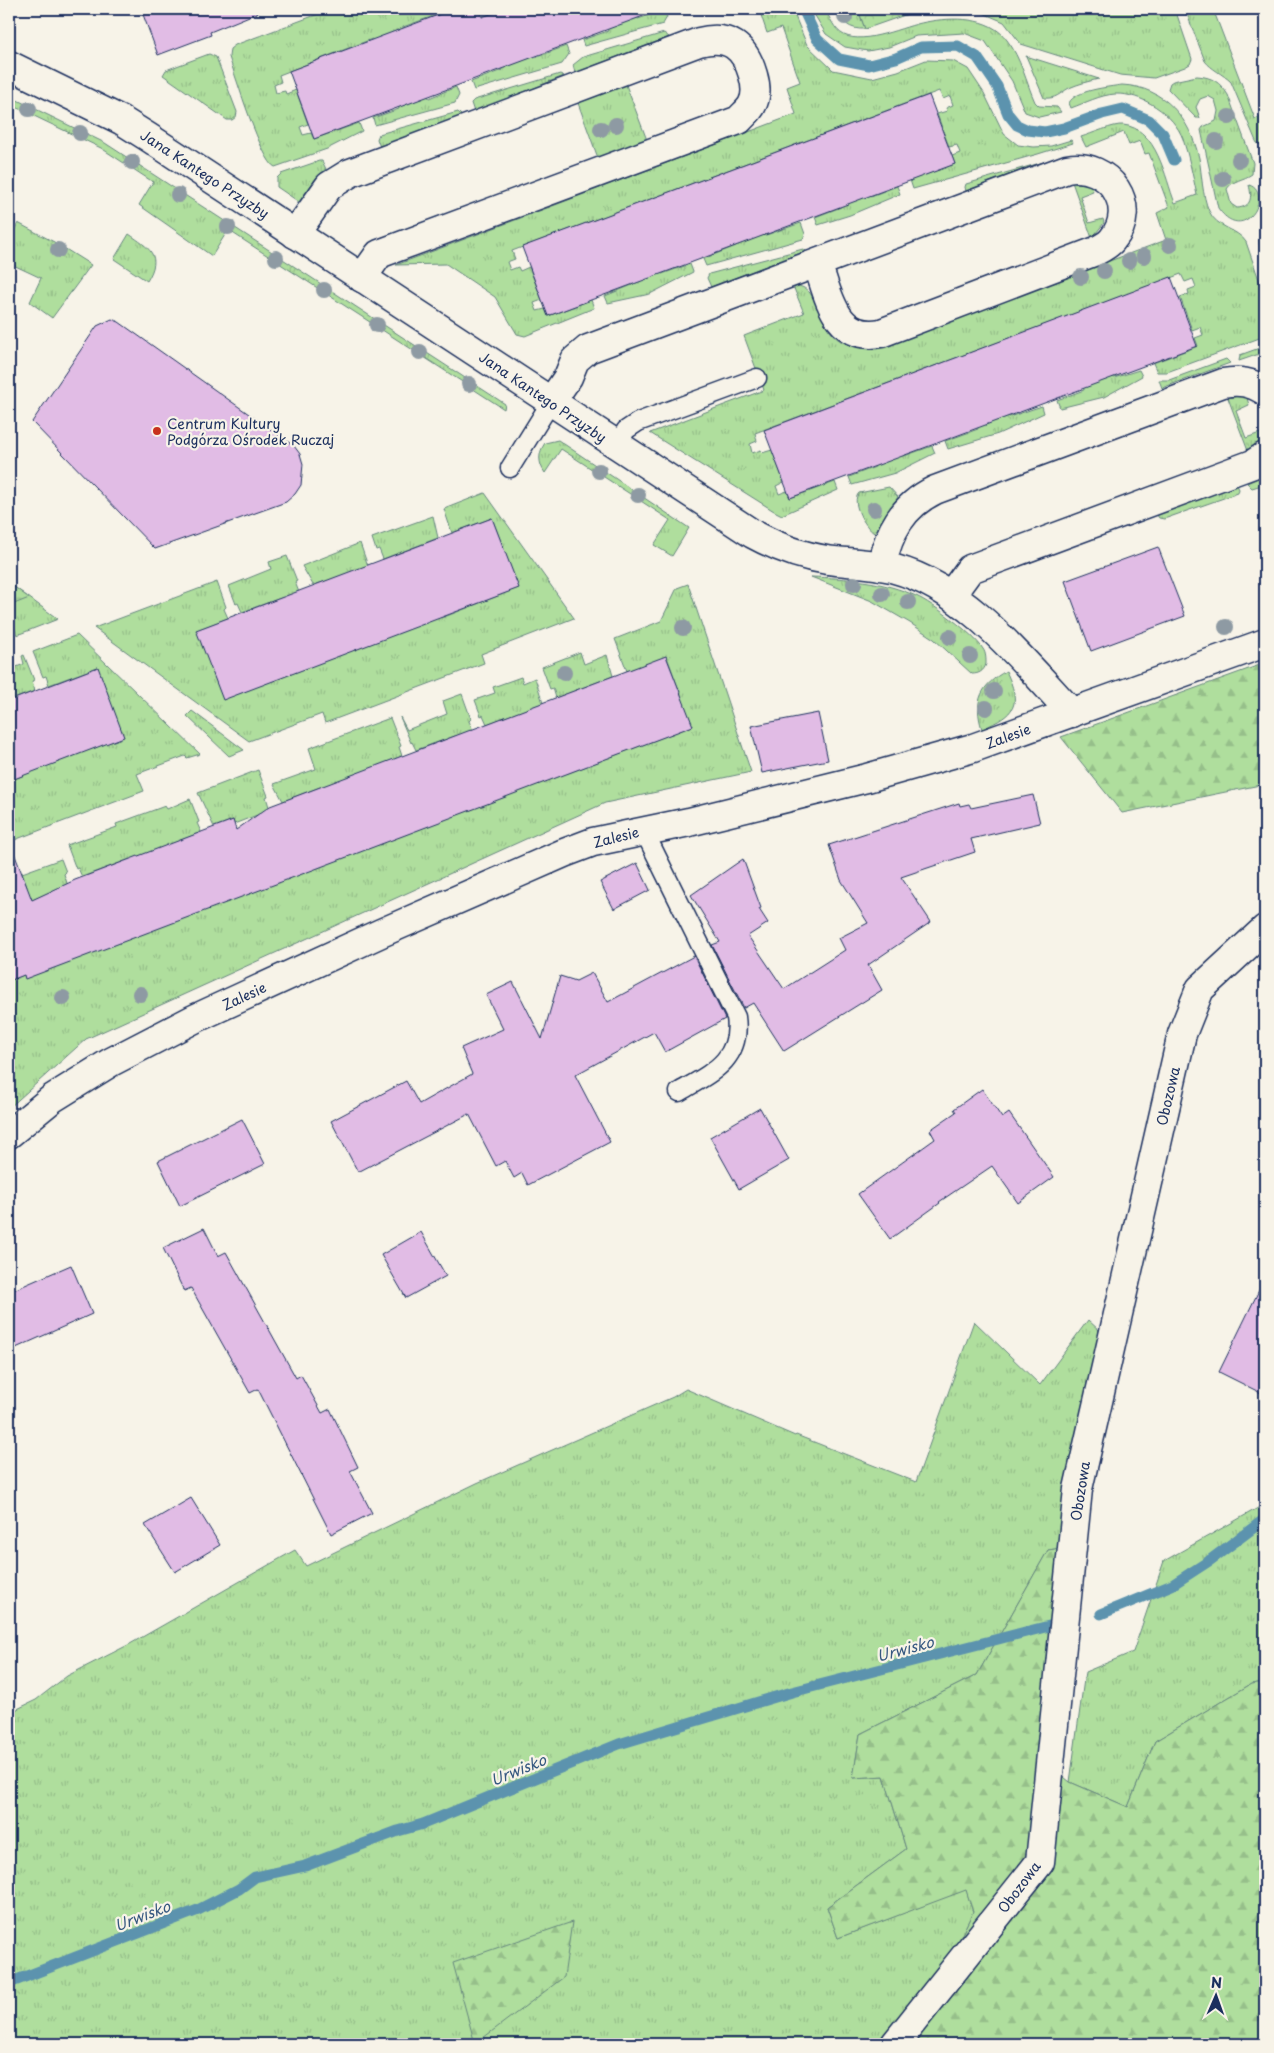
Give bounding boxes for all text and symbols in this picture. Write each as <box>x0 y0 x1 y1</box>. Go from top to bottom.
street label: Jana Kantego Przyzby <box>136 124 274 224</box>
street label: Jana Kantego Przyzby <box>475 346 611 448</box>
place label: Centrum Kultury Podgórza Ośrodek Ruczaj <box>167 413 334 450</box>
marker: Centrum Kultury Podgórza Ośrodek Ruczaj <box>151 425 163 437</box>
street label: Zalesie <box>983 718 1033 754</box>
street label: Zalesie <box>591 821 641 853</box>
street label: Zalesie <box>218 977 270 1015</box>
street label: Obozowa <box>1151 1064 1185 1128</box>
street label: Obozowa <box>1065 1459 1095 1522</box>
water label: Urwisko <box>874 1629 937 1667</box>
water label: Urwisko <box>487 1747 551 1791</box>
street label: Obozowa <box>993 1856 1046 1917</box>
water label: Urwisko <box>111 1893 175 1936</box>
north arrow <box>1192 1970 1242 2020</box>
text: N <box>1211 1972 1222 1993</box>

